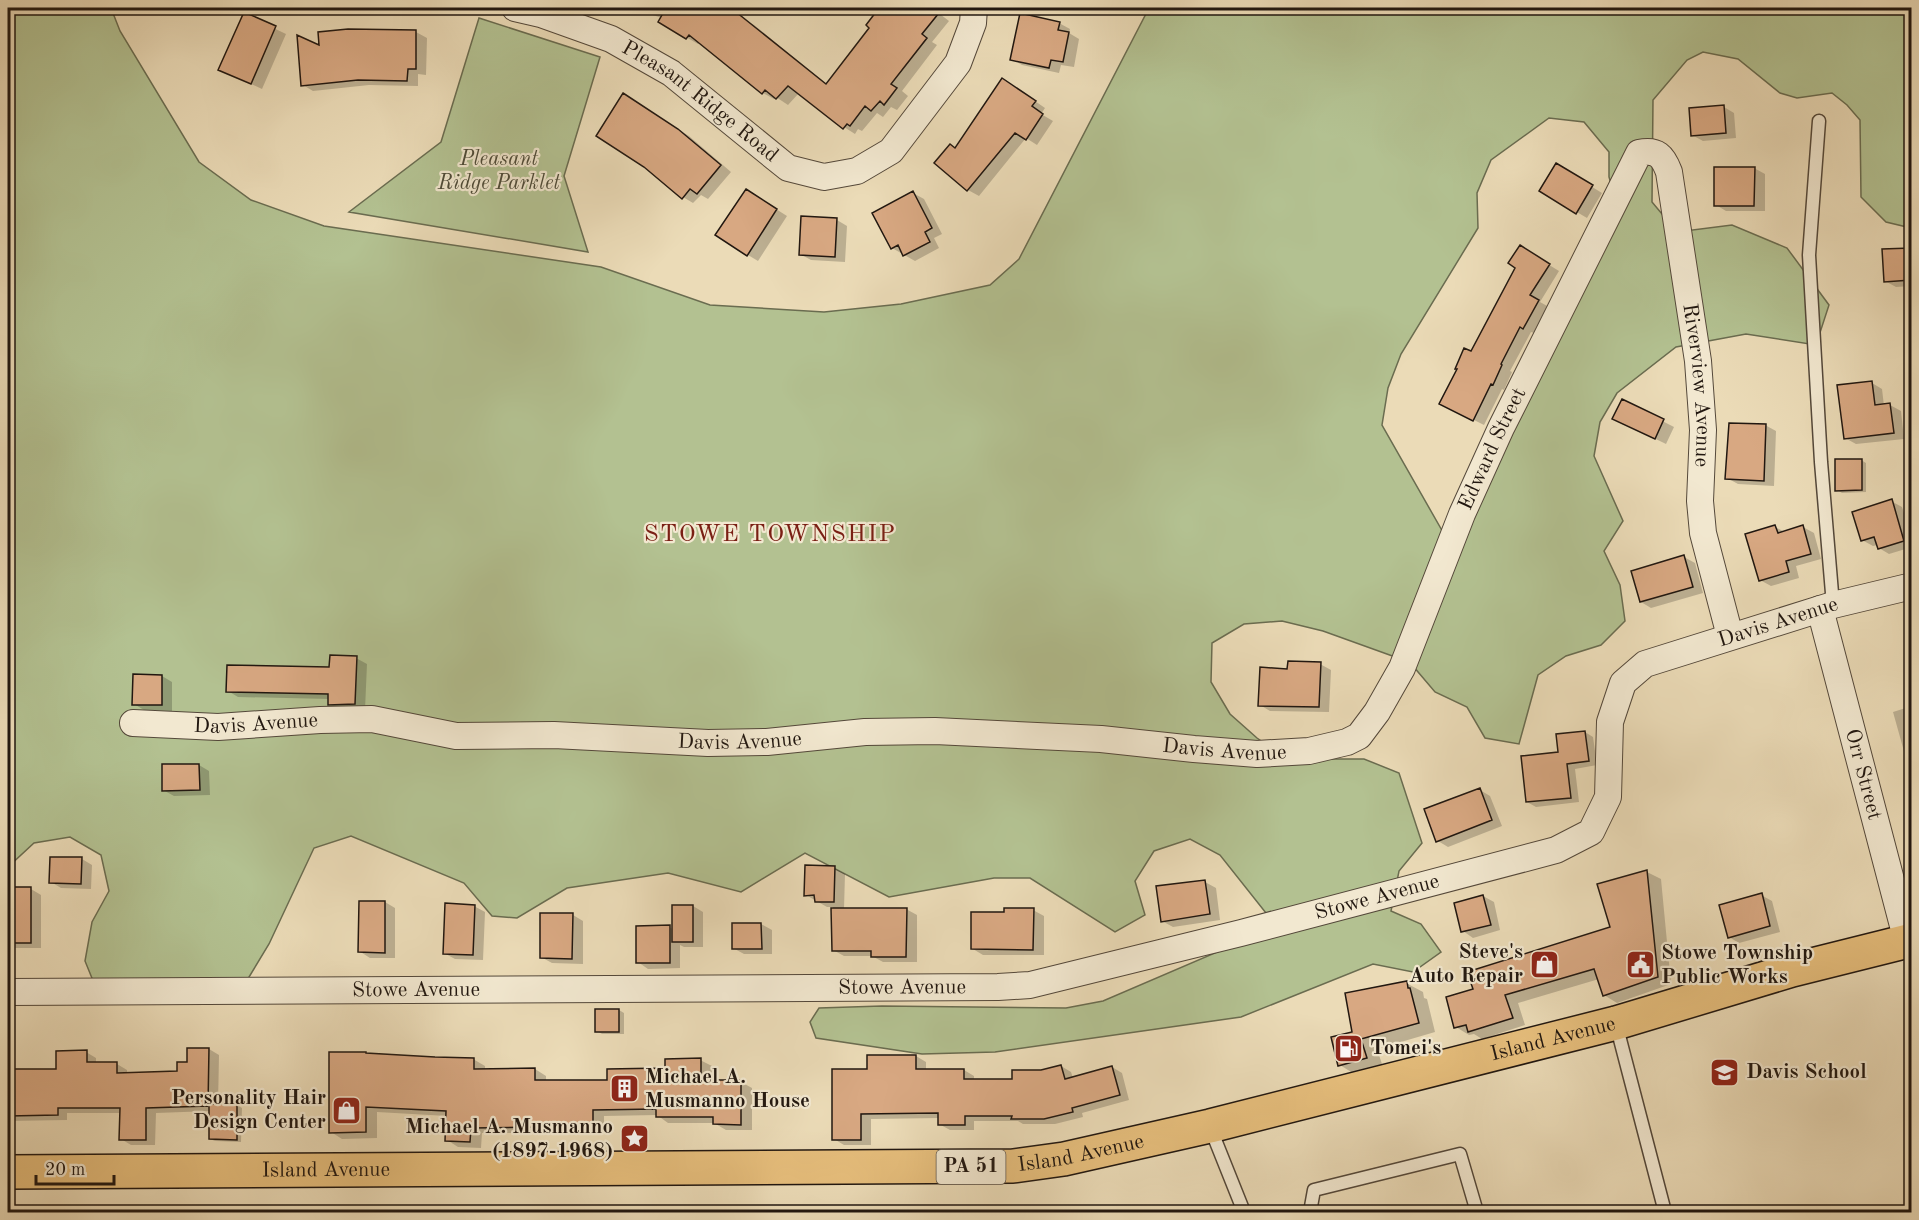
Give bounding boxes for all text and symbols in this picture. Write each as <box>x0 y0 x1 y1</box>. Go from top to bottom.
street label: Pleasant Ridge Road <box>618 37 782 166</box>
park label: Pleasant Ridge Parklet <box>437 149 561 194</box>
street label: Riverview Avenue <box>1679 302 1714 468</box>
street label: Edward Street <box>1455 384 1530 513</box>
district label: STOWE TOWNSHIP <box>644 523 896 547</box>
street label: Davis Avenue <box>1715 594 1841 651</box>
street label: Davis Avenue <box>193 710 319 738</box>
street label: Orr Street <box>1841 726 1885 822</box>
street label: Davis Avenue <box>677 728 803 754</box>
street label: Davis Avenue <box>1161 735 1287 765</box>
street label: Stowe Avenue <box>1312 871 1442 924</box>
place label: Steve's Auto Repair <box>1409 942 1523 987</box>
place label: Stowe Township Public Works <box>1661 943 1813 988</box>
shop icon: Steve's Auto Repair <box>1528 948 1560 980</box>
public building icon: Stowe Township Public Works <box>1624 949 1656 981</box>
street label: Stowe Avenue <box>838 977 966 998</box>
street label: Stowe Avenue <box>352 979 480 1001</box>
street label: Island Avenue <box>1488 1013 1618 1065</box>
fuel station icon: Tomei's <box>1333 1032 1365 1064</box>
place label: Tomei's <box>1370 1038 1441 1059</box>
school or university icon: Davis School <box>1709 1056 1741 1088</box>
place label: Davis School <box>1746 1062 1867 1083</box>
place label: Michael A. Musmanno House <box>645 1067 810 1112</box>
building icon: Michael A. Musmanno House <box>608 1073 640 1105</box>
place label: Personality Hair Design Center <box>171 1088 326 1133</box>
shop icon: Personality Hair Design Center <box>331 1094 363 1126</box>
place label: Michael A. Musmanno (1897-1968) <box>405 1117 613 1162</box>
place icon: Michael A. Musmanno (1897-1968) <box>618 1123 650 1155</box>
street label: Island Avenue <box>1016 1131 1146 1176</box>
scale bar <box>36 1148 114 1186</box>
road number: PA 51 <box>936 1150 1006 1184</box>
street label: Island Avenue <box>262 1159 390 1181</box>
text: 20 m <box>45 1161 85 1179</box>

